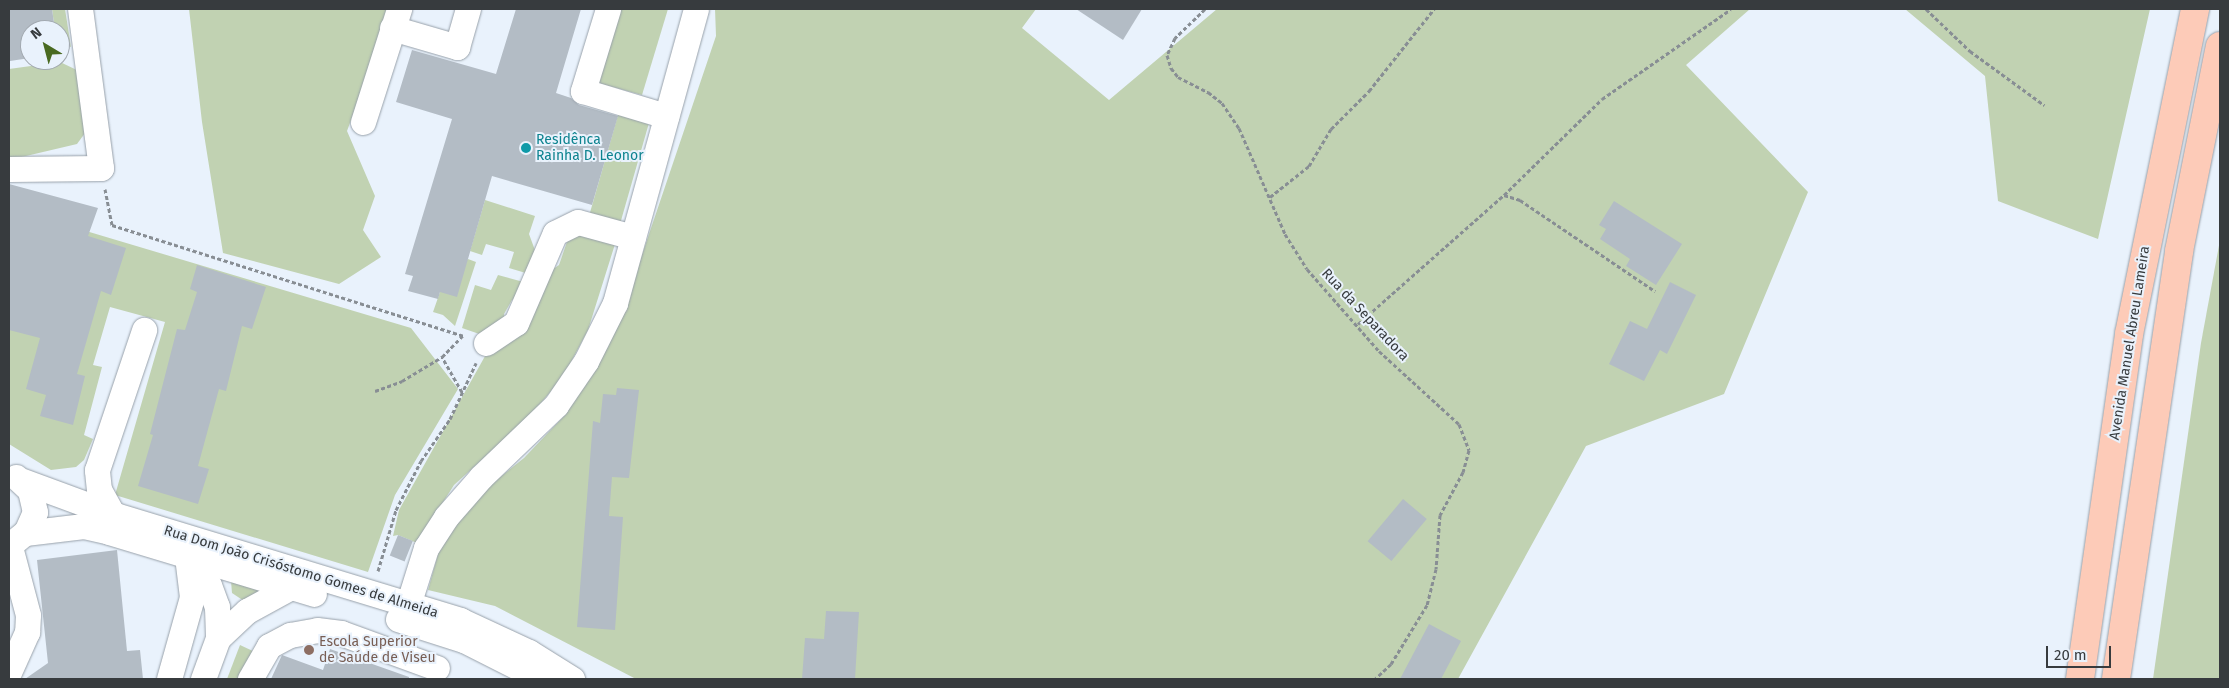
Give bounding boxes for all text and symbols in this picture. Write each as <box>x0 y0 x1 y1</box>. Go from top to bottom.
north arrow <box>20 20 70 70</box>
text: N <box>27 24 45 43</box>
place label: Residênca Rainha D. Leonor <box>536 132 644 164</box>
marker: Residênca Rainha D. Leonor <box>520 142 532 154</box>
street label: Avenida Manuel Abreu Lameira <box>2106 245 2154 441</box>
street label: Rua da Separadora <box>1318 265 1412 365</box>
street label: Rua Dom João Crisóstomo Gomes de Almeida <box>162 522 440 622</box>
place label: Escola Superior de Saúde de Viseu <box>319 634 436 666</box>
scale bar <box>2049 636 2114 668</box>
marker: Escola Superior de Saúde de Viseu <box>303 644 315 656</box>
text: 20 m <box>2054 646 2087 664</box>

